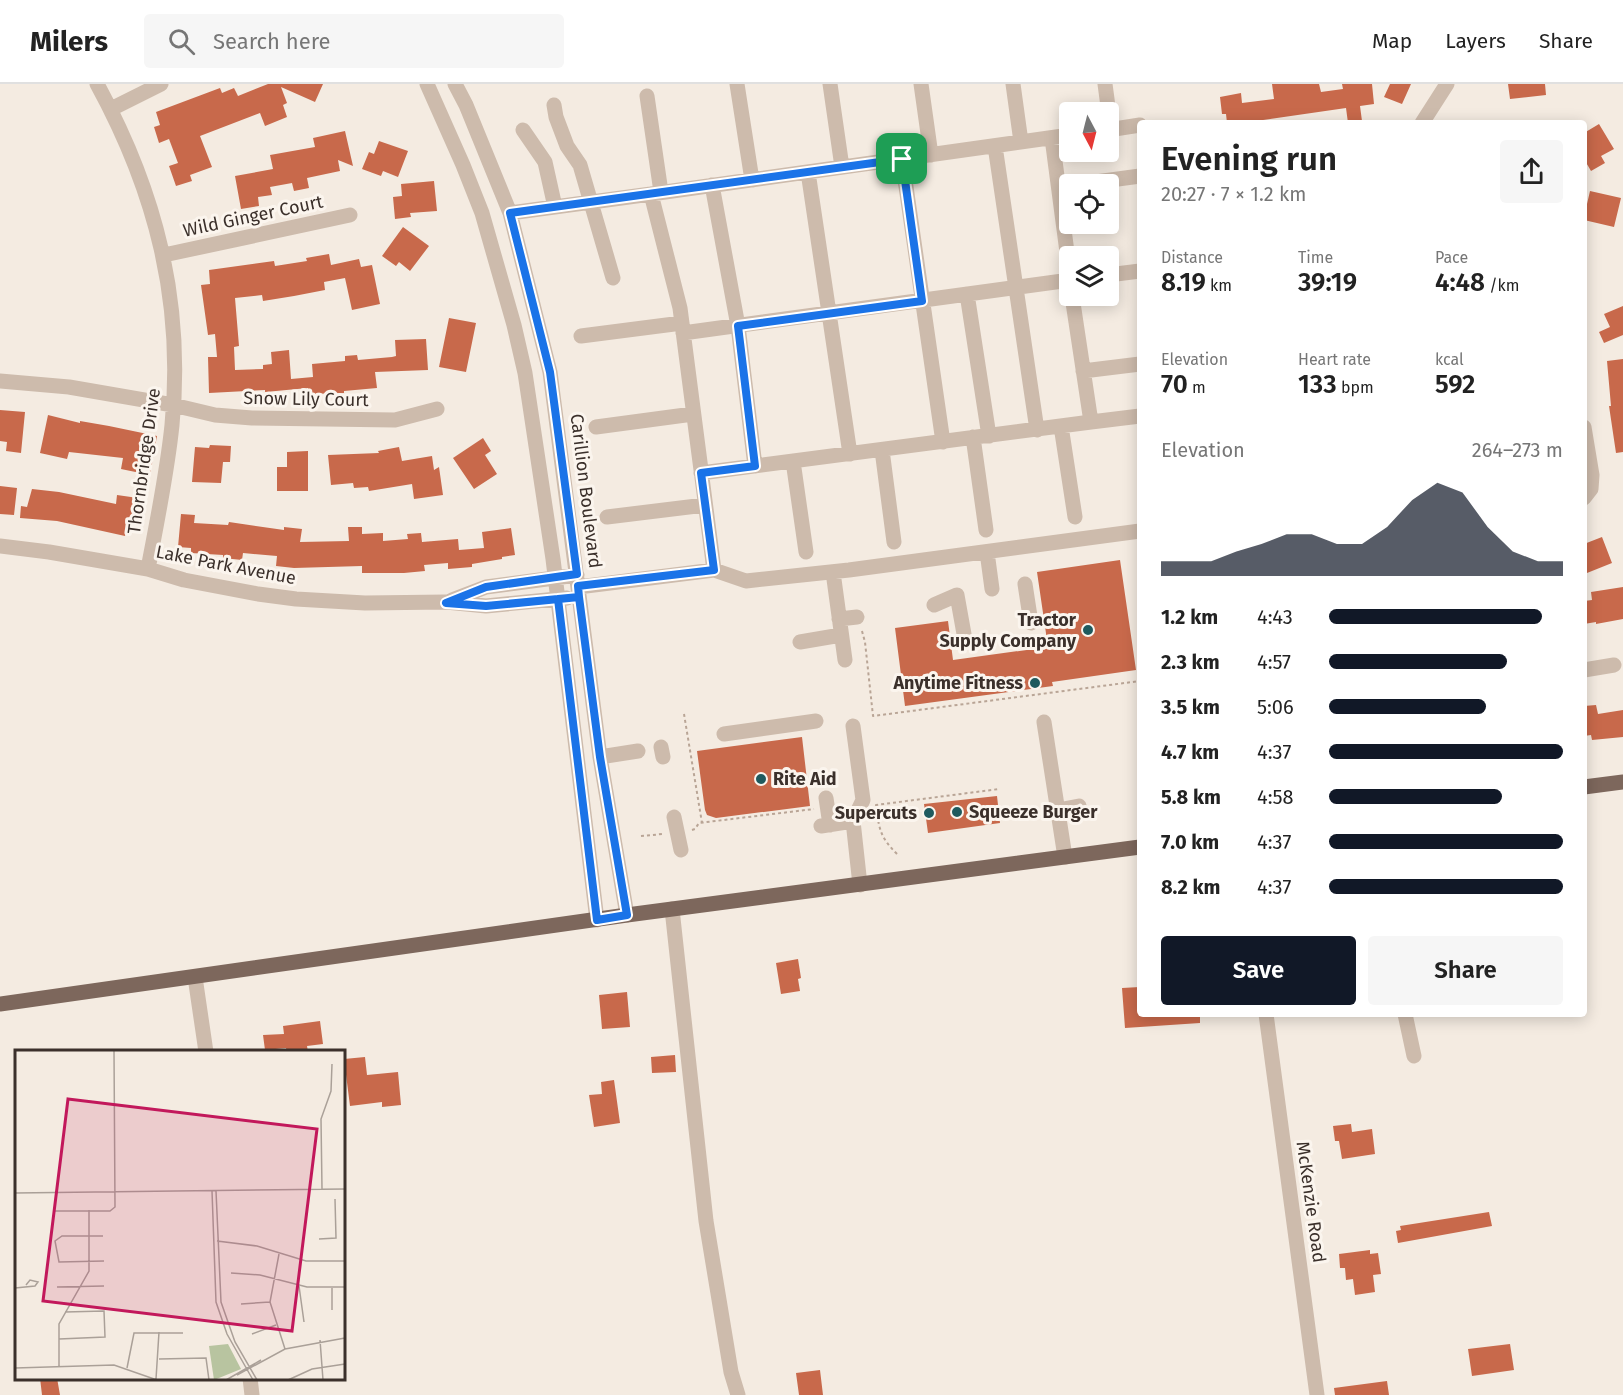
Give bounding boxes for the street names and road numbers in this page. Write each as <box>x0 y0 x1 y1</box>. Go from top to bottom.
street label: Wild Ginger Court <box>181 190 325 242</box>
street label: Thornbridge Drive <box>123 387 165 535</box>
street label: Snow Lily Court <box>243 387 369 411</box>
street label: Carillion Boulevard <box>566 412 606 570</box>
street label: Lake Park Avenue <box>154 541 298 589</box>
street label: McKenzie Road <box>1292 1140 1330 1264</box>

